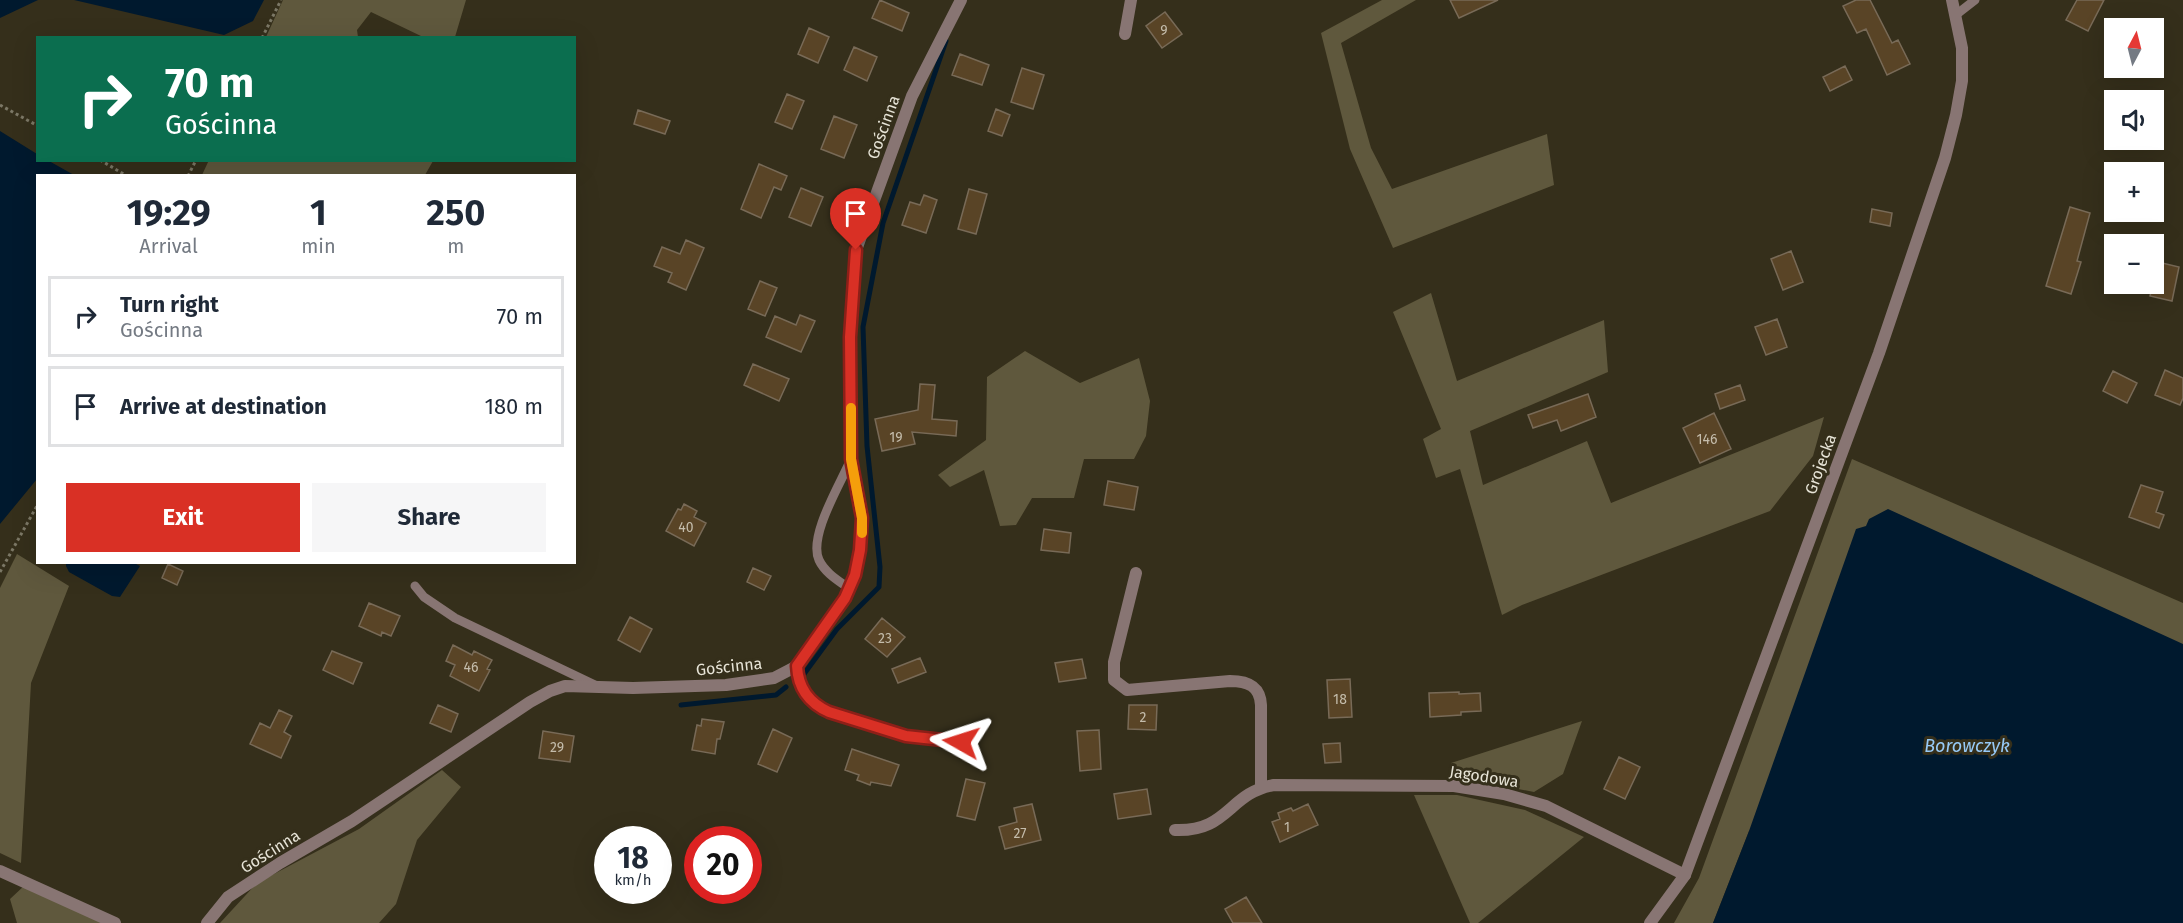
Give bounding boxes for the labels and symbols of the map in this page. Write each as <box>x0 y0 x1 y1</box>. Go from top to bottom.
north arrow <box>2104 18 2164 78</box>
house number: 9 <box>1160 22 1168 39</box>
street label: Gościnna <box>863 93 904 162</box>
pin <box>830 188 881 250</box>
house number: 19 <box>889 429 903 446</box>
house number: 146 <box>1697 431 1717 448</box>
street label: Grojecka <box>1801 431 1840 497</box>
house number: 40 <box>678 519 694 536</box>
house number: 23 <box>878 630 892 647</box>
street label: Gościnna <box>695 654 763 679</box>
house number: 46 <box>464 659 478 676</box>
house number: 18 <box>1333 691 1347 708</box>
house number: 2 <box>1140 709 1147 726</box>
position arrow <box>929 710 993 774</box>
water label: Borowczyk <box>1924 735 2010 757</box>
house number: 29 <box>550 739 564 756</box>
street label: Jagodowa <box>1448 762 1520 791</box>
house number: 1 <box>1284 819 1290 836</box>
house number: 27 <box>1013 825 1027 842</box>
street label: Gościnna <box>237 826 304 877</box>
speed limit sign: 20 <box>684 826 762 904</box>

